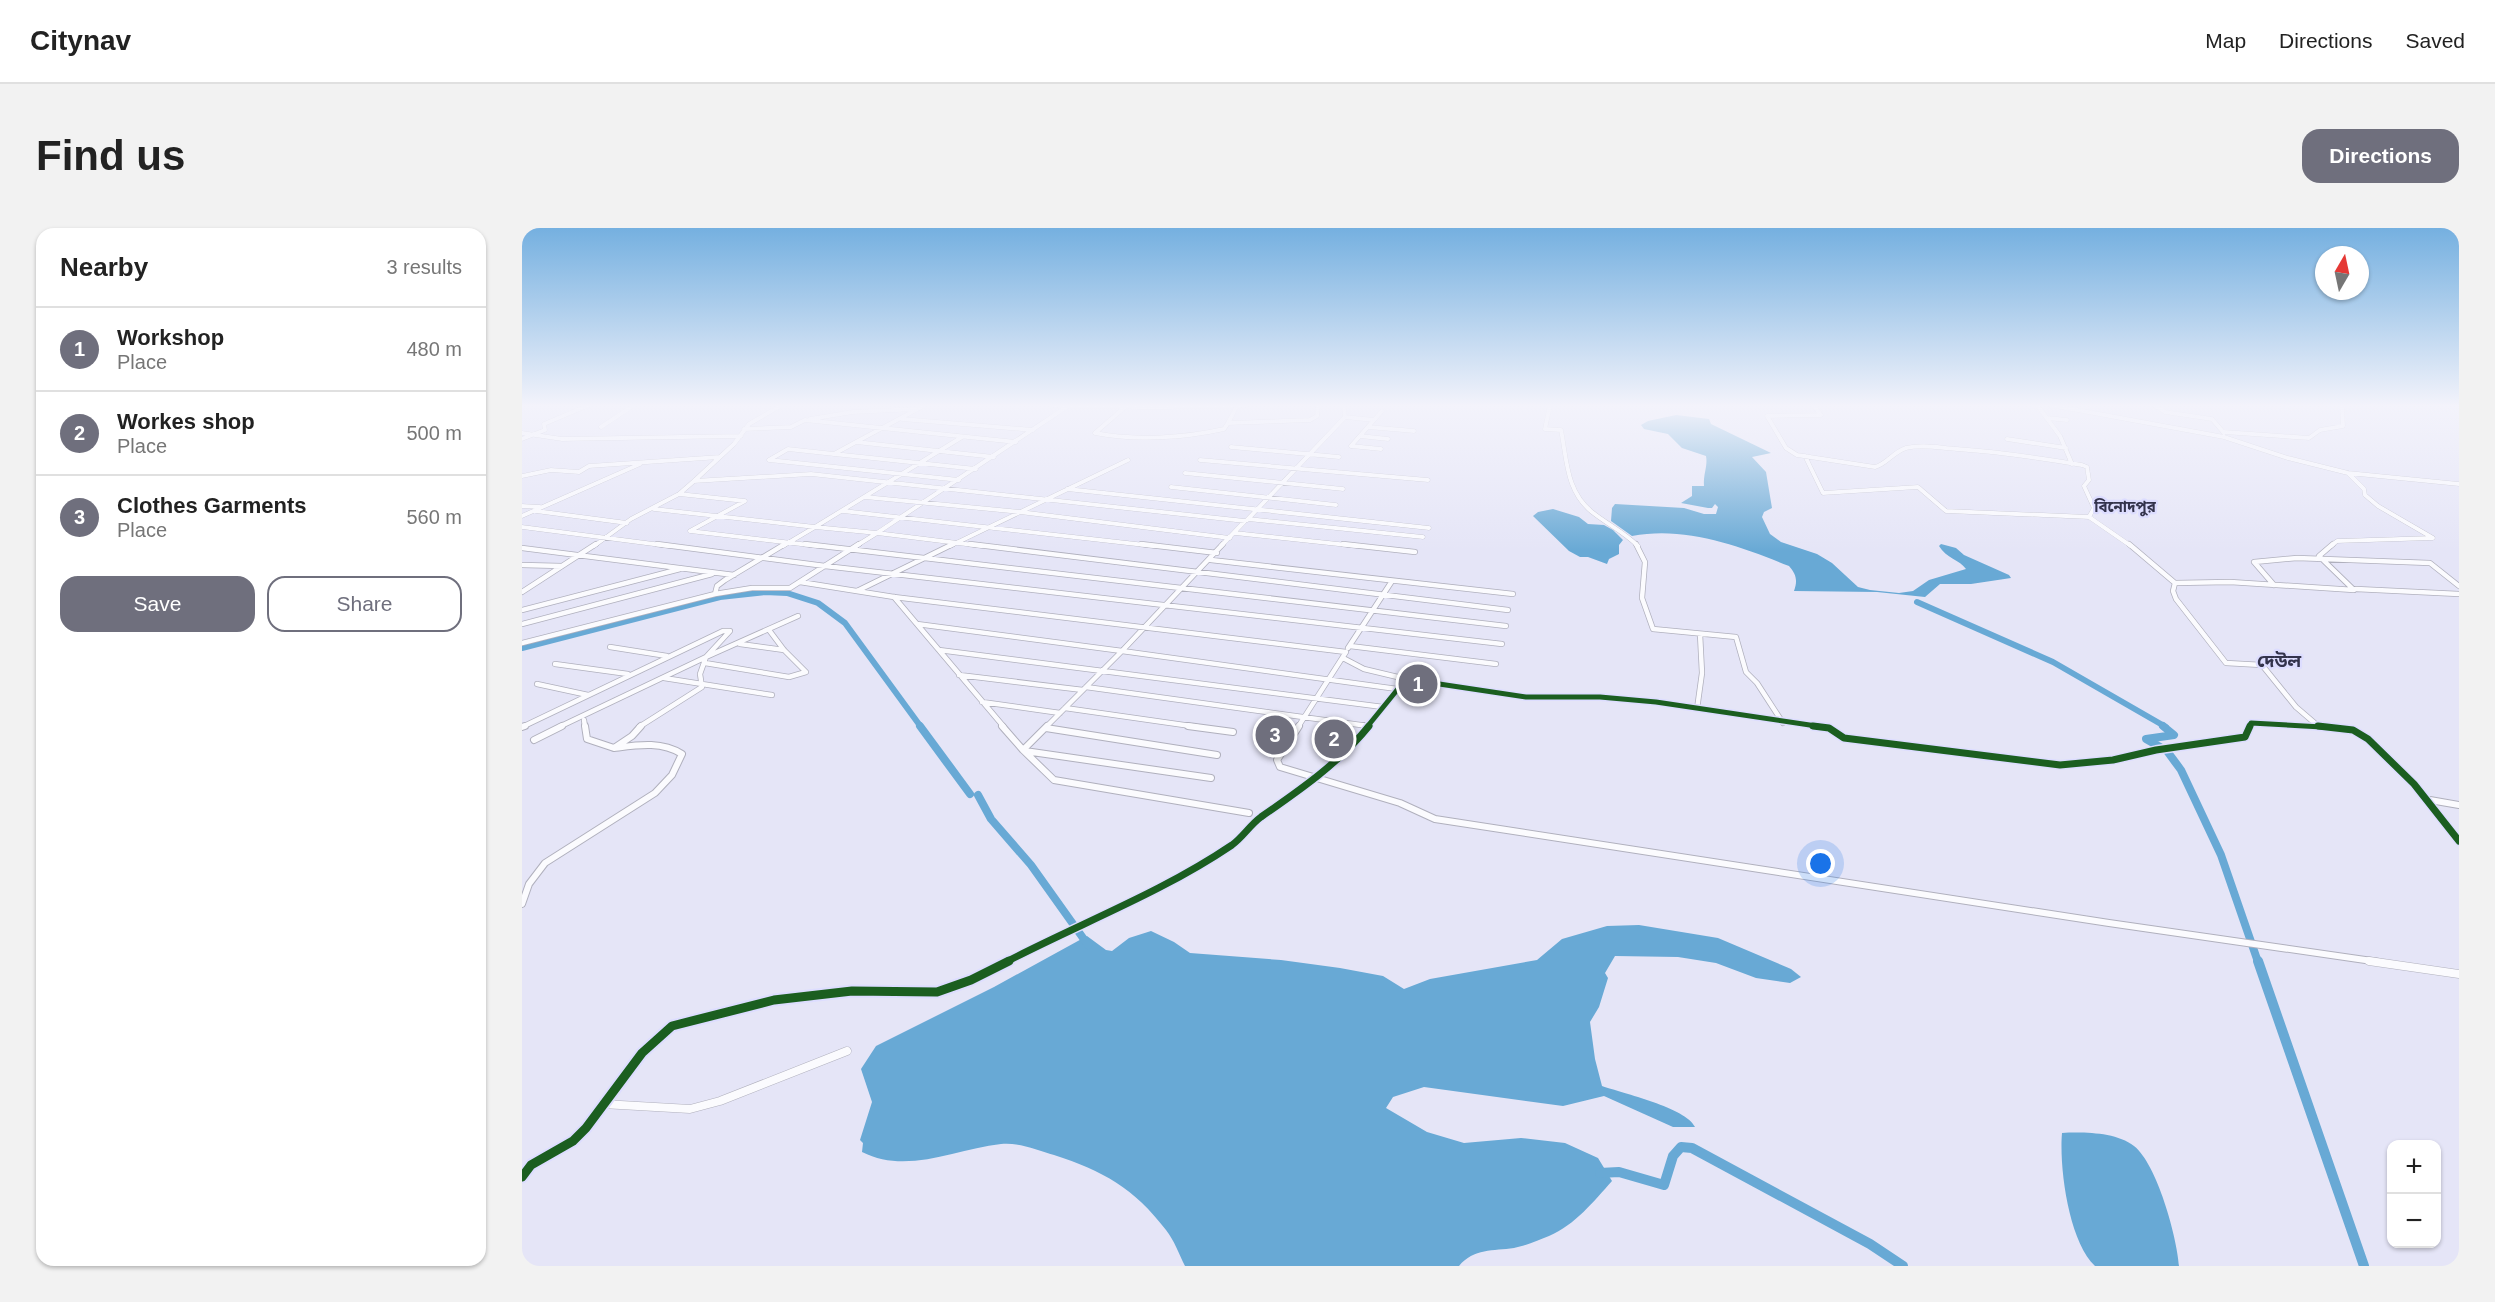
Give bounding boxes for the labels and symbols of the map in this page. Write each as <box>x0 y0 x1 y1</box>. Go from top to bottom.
north arrow <box>2315 246 2369 300</box>
district label: বিনোদপুর <box>2093 498 2157 517</box>
district label: দেউল <box>2257 651 2301 671</box>
pin: 1 <box>1398 662 1438 706</box>
pin: 3 <box>1256 712 1294 758</box>
pin: 2 <box>1314 716 1354 762</box>
your location <box>1806 849 1835 878</box>

